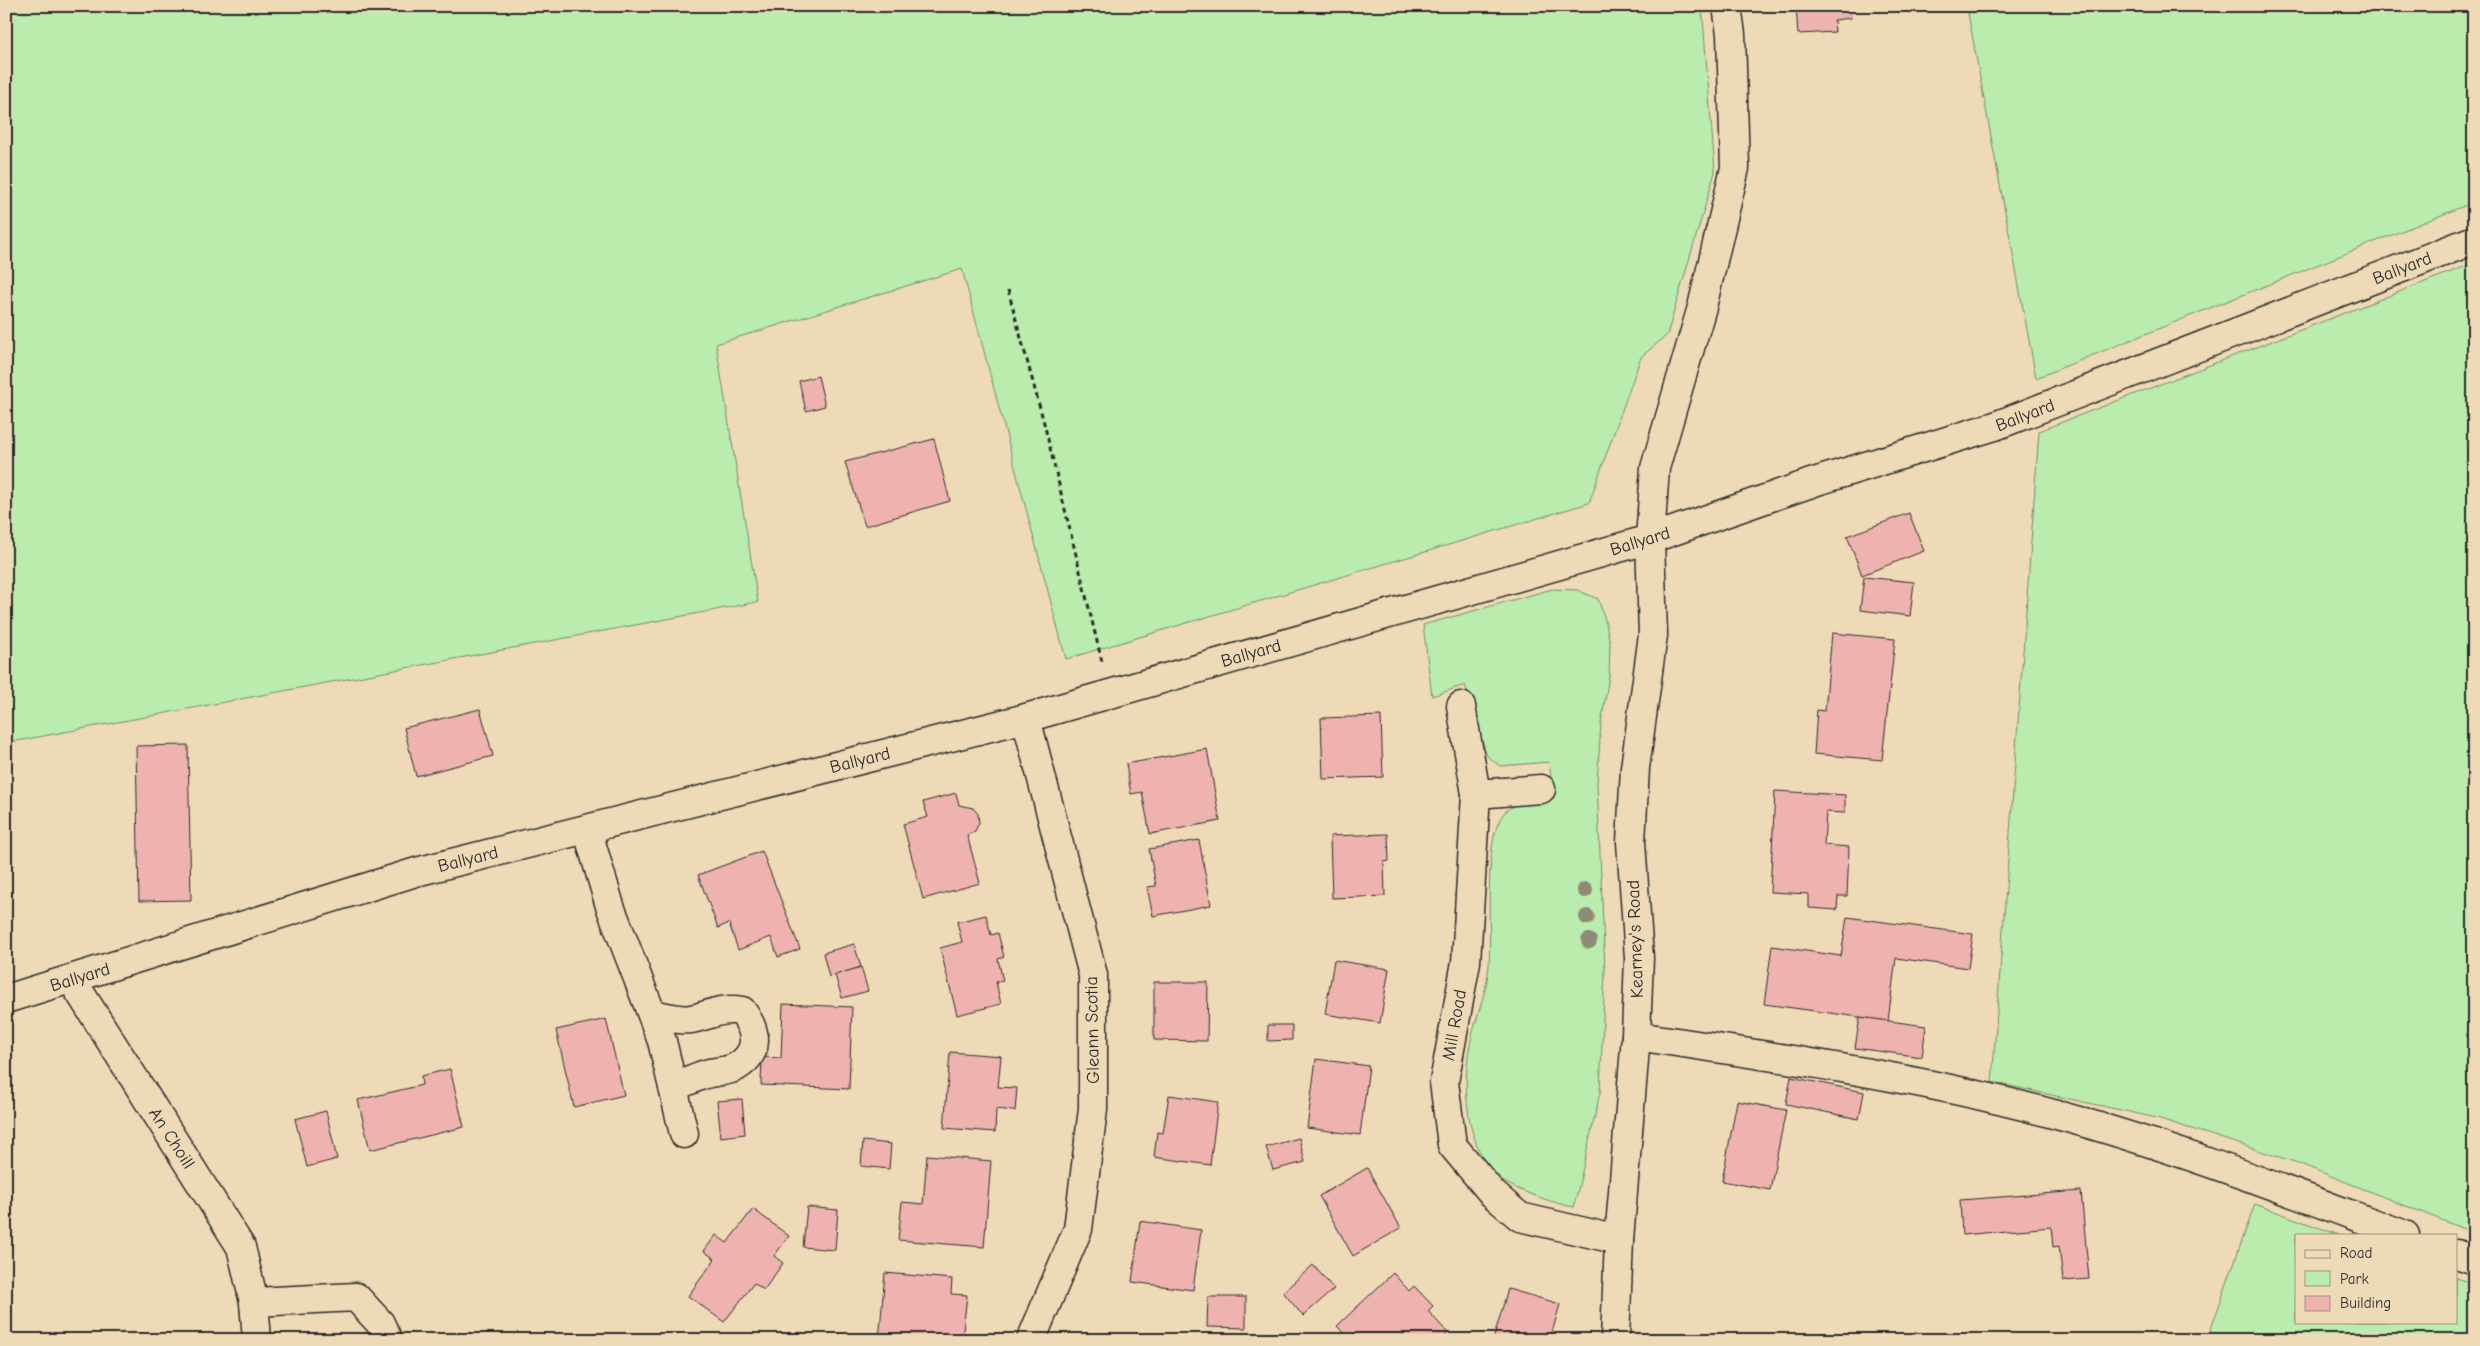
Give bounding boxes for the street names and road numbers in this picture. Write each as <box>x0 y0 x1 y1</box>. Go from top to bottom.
street label: Ballyard <box>2370 248 2435 289</box>
street label: Ballyard <box>1993 395 2058 436</box>
street label: Ballyard <box>1608 522 1673 561</box>
street label: Ballyard <box>1219 635 1284 672</box>
street label: Ballyard <box>828 743 893 778</box>
street label: Ballyard <box>436 842 501 877</box>
street label: Kearney's Road <box>1623 879 1648 999</box>
street label: Ballyard <box>48 958 113 997</box>
street label: Gleann Scotia <box>1081 976 1104 1084</box>
street label: Mill Road <box>1438 988 1471 1062</box>
street label: An Choill <box>144 1104 199 1173</box>

